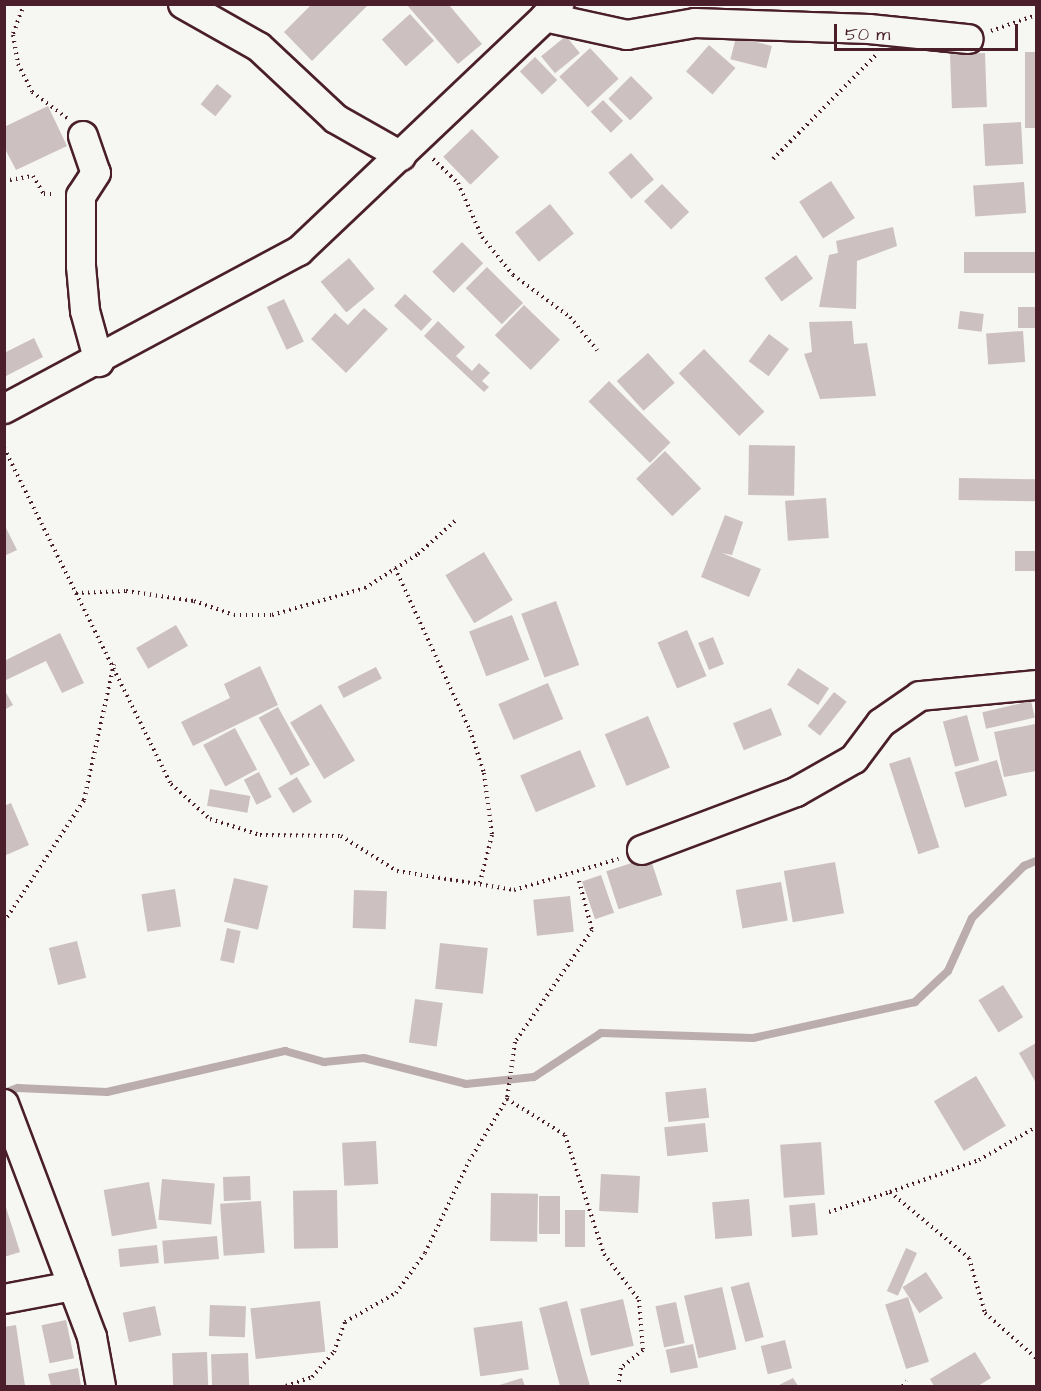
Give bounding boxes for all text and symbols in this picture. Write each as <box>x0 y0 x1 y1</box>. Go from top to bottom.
scale bar <box>837 12 1022 50</box>
text: 50 m <box>845 22 890 47</box>

